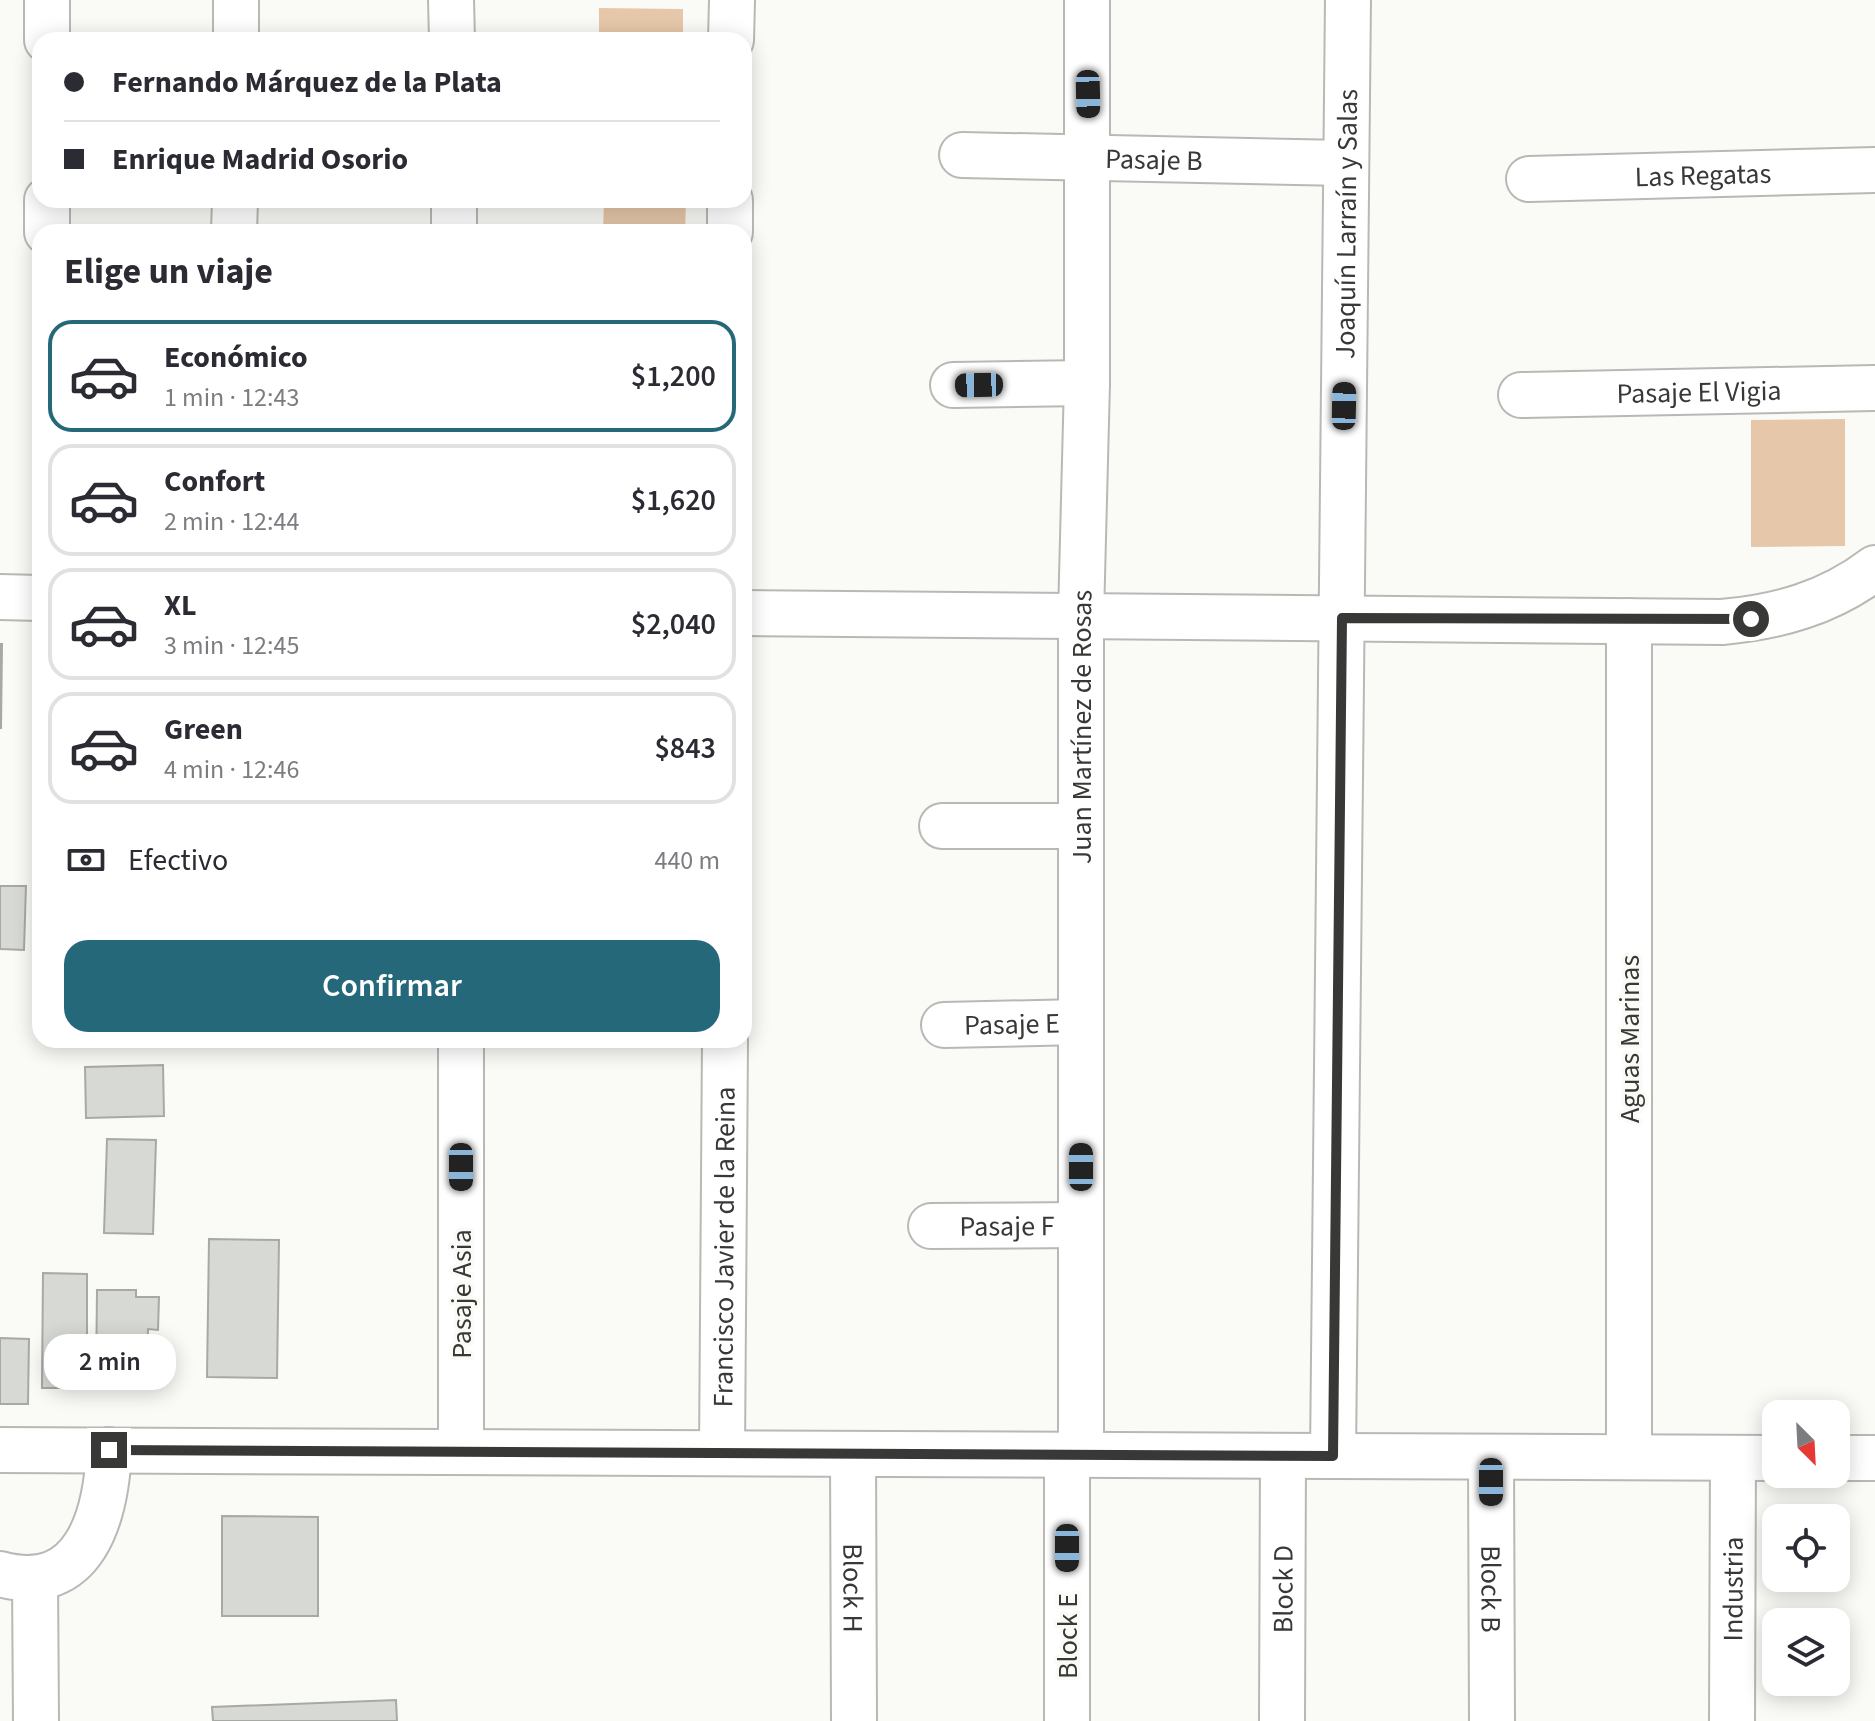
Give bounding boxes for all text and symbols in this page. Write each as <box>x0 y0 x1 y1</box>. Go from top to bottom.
text: Fernando Márquez de la Plata <box>112 61 502 104</box>
car <box>1076 70 1100 118</box>
street label: Joaquín Larraín y Salas <box>1325 89 1368 359</box>
text: Enrique Madrid Osorio <box>112 138 408 181</box>
street label: Pasaje B <box>1105 139 1203 181</box>
street label: Las Regatas <box>1634 154 1772 197</box>
text: Elige un viaje <box>64 246 273 297</box>
text: Económico <box>164 336 308 379</box>
icon: car <box>68 340 140 412</box>
text: $1,200 <box>631 355 716 398</box>
street label: Pasaje El Vigia <box>1616 371 1782 414</box>
car <box>955 373 1003 397</box>
text: 1 min · 12:43 <box>164 379 299 416</box>
car <box>1332 382 1356 430</box>
text: Confort <box>164 460 265 503</box>
icon: car <box>68 464 140 536</box>
text: $1,620 <box>631 479 716 522</box>
text: 2 min · 12:44 <box>164 503 299 540</box>
text: XL <box>164 584 197 627</box>
icon: car <box>68 588 140 660</box>
street label: Juan Martínez de Rosas <box>1062 589 1103 864</box>
route start <box>1733 601 1769 637</box>
text: $2,040 <box>631 603 716 646</box>
text: 3 min · 12:45 <box>164 627 299 664</box>
text: Green <box>164 708 243 751</box>
icon: car <box>68 712 140 784</box>
text: $843 <box>654 727 716 770</box>
text: 4 min · 12:46 <box>164 751 299 788</box>
icon: cash <box>64 838 108 882</box>
text: Efectivo <box>128 839 228 882</box>
text: 440 m <box>654 842 720 879</box>
button: Confirmar <box>64 940 720 1032</box>
street label: Aguas Marinas <box>1610 955 1650 1123</box>
street label: Pasaje E <box>964 1003 1060 1046</box>
street label: Francisco Javier de la Reina <box>703 1087 746 1408</box>
car <box>449 1143 473 1191</box>
car <box>1069 1143 1093 1191</box>
street label: Pasaje F <box>959 1206 1055 1247</box>
street label: Pasaje Asia <box>442 1229 482 1359</box>
callout: 2 min <box>43 1334 175 1390</box>
text: 2 min <box>79 1343 141 1380</box>
north arrow <box>1762 1400 1850 1488</box>
map controls <box>1762 1400 1850 1696</box>
route end <box>91 1432 127 1468</box>
car <box>1479 1458 1503 1506</box>
button: locate <box>1762 1504 1850 1592</box>
car <box>1055 1524 1079 1572</box>
street label: Industria <box>1713 1536 1754 1642</box>
street label: Block H <box>832 1543 873 1633</box>
street label: Block D <box>1263 1545 1304 1633</box>
street label: Block B <box>1470 1545 1511 1633</box>
street label: Block E <box>1048 1593 1088 1679</box>
button: layers <box>1762 1608 1850 1696</box>

